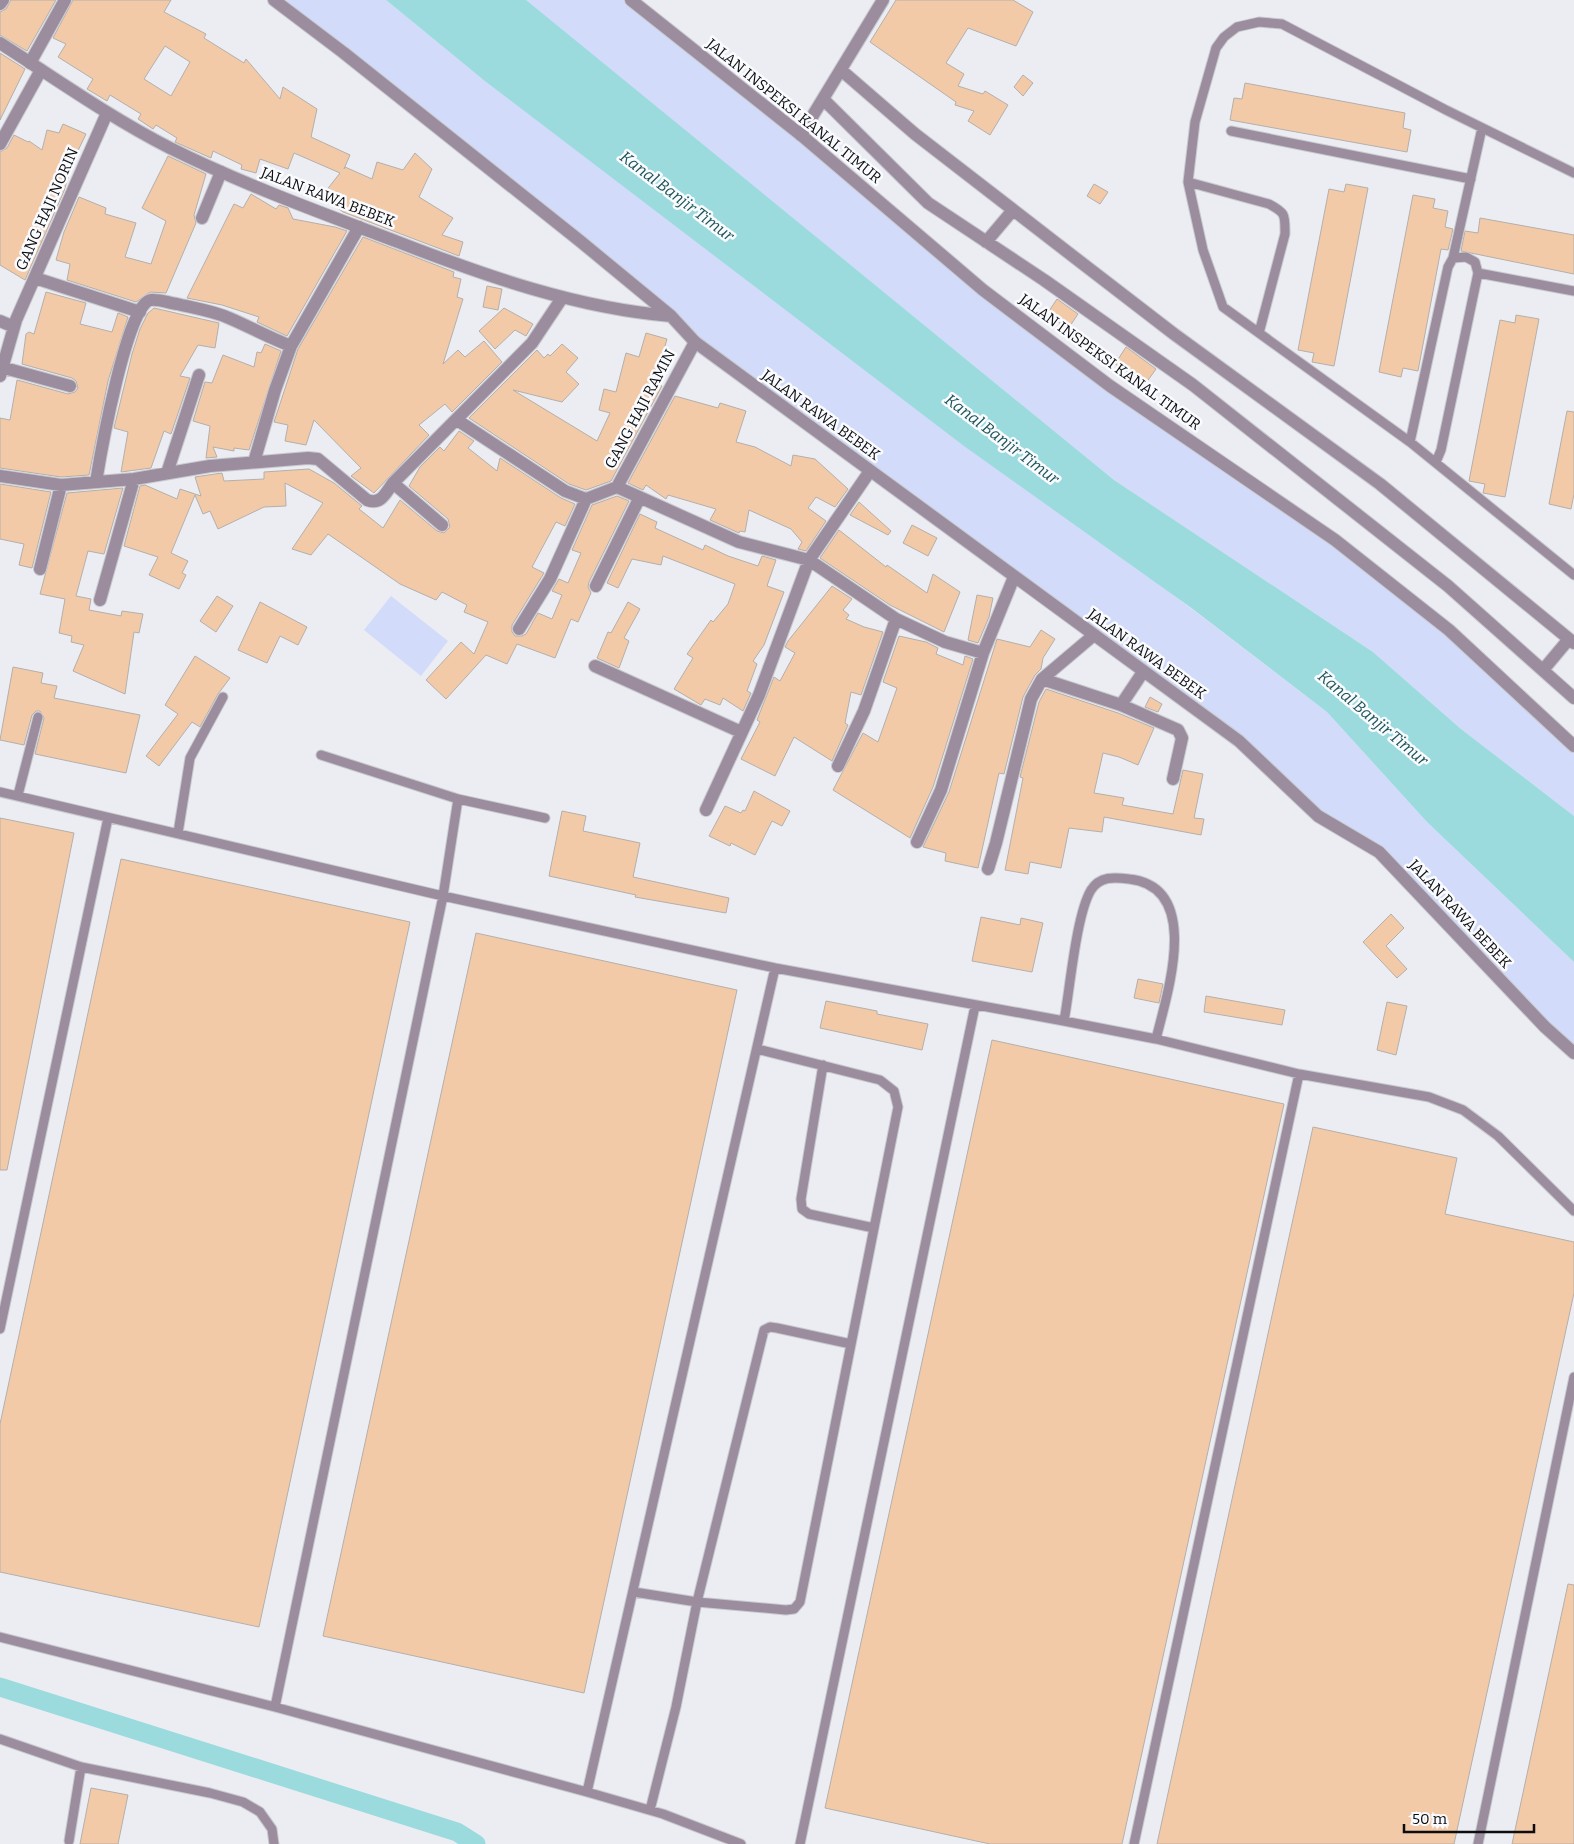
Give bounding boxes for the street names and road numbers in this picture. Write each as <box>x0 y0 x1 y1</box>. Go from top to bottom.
street label: JALAN INSPEKSI KANAL TIMUR <box>702 34 885 187</box>
street label: GANG HAJI NORIN <box>12 145 82 273</box>
street label: JALAN RAWA BEBEK <box>258 163 398 231</box>
street label: JALAN INSPEKSI KANAL TIMUR <box>1015 290 1204 434</box>
street label: GANG HAJI RAMIN <box>601 346 679 472</box>
street label: JALAN RAWA BEBEK <box>758 365 884 464</box>
street label: JALAN RAWA BEBEK <box>1084 604 1210 703</box>
street label: JALAN RAWA BEBEK <box>1404 855 1515 972</box>

